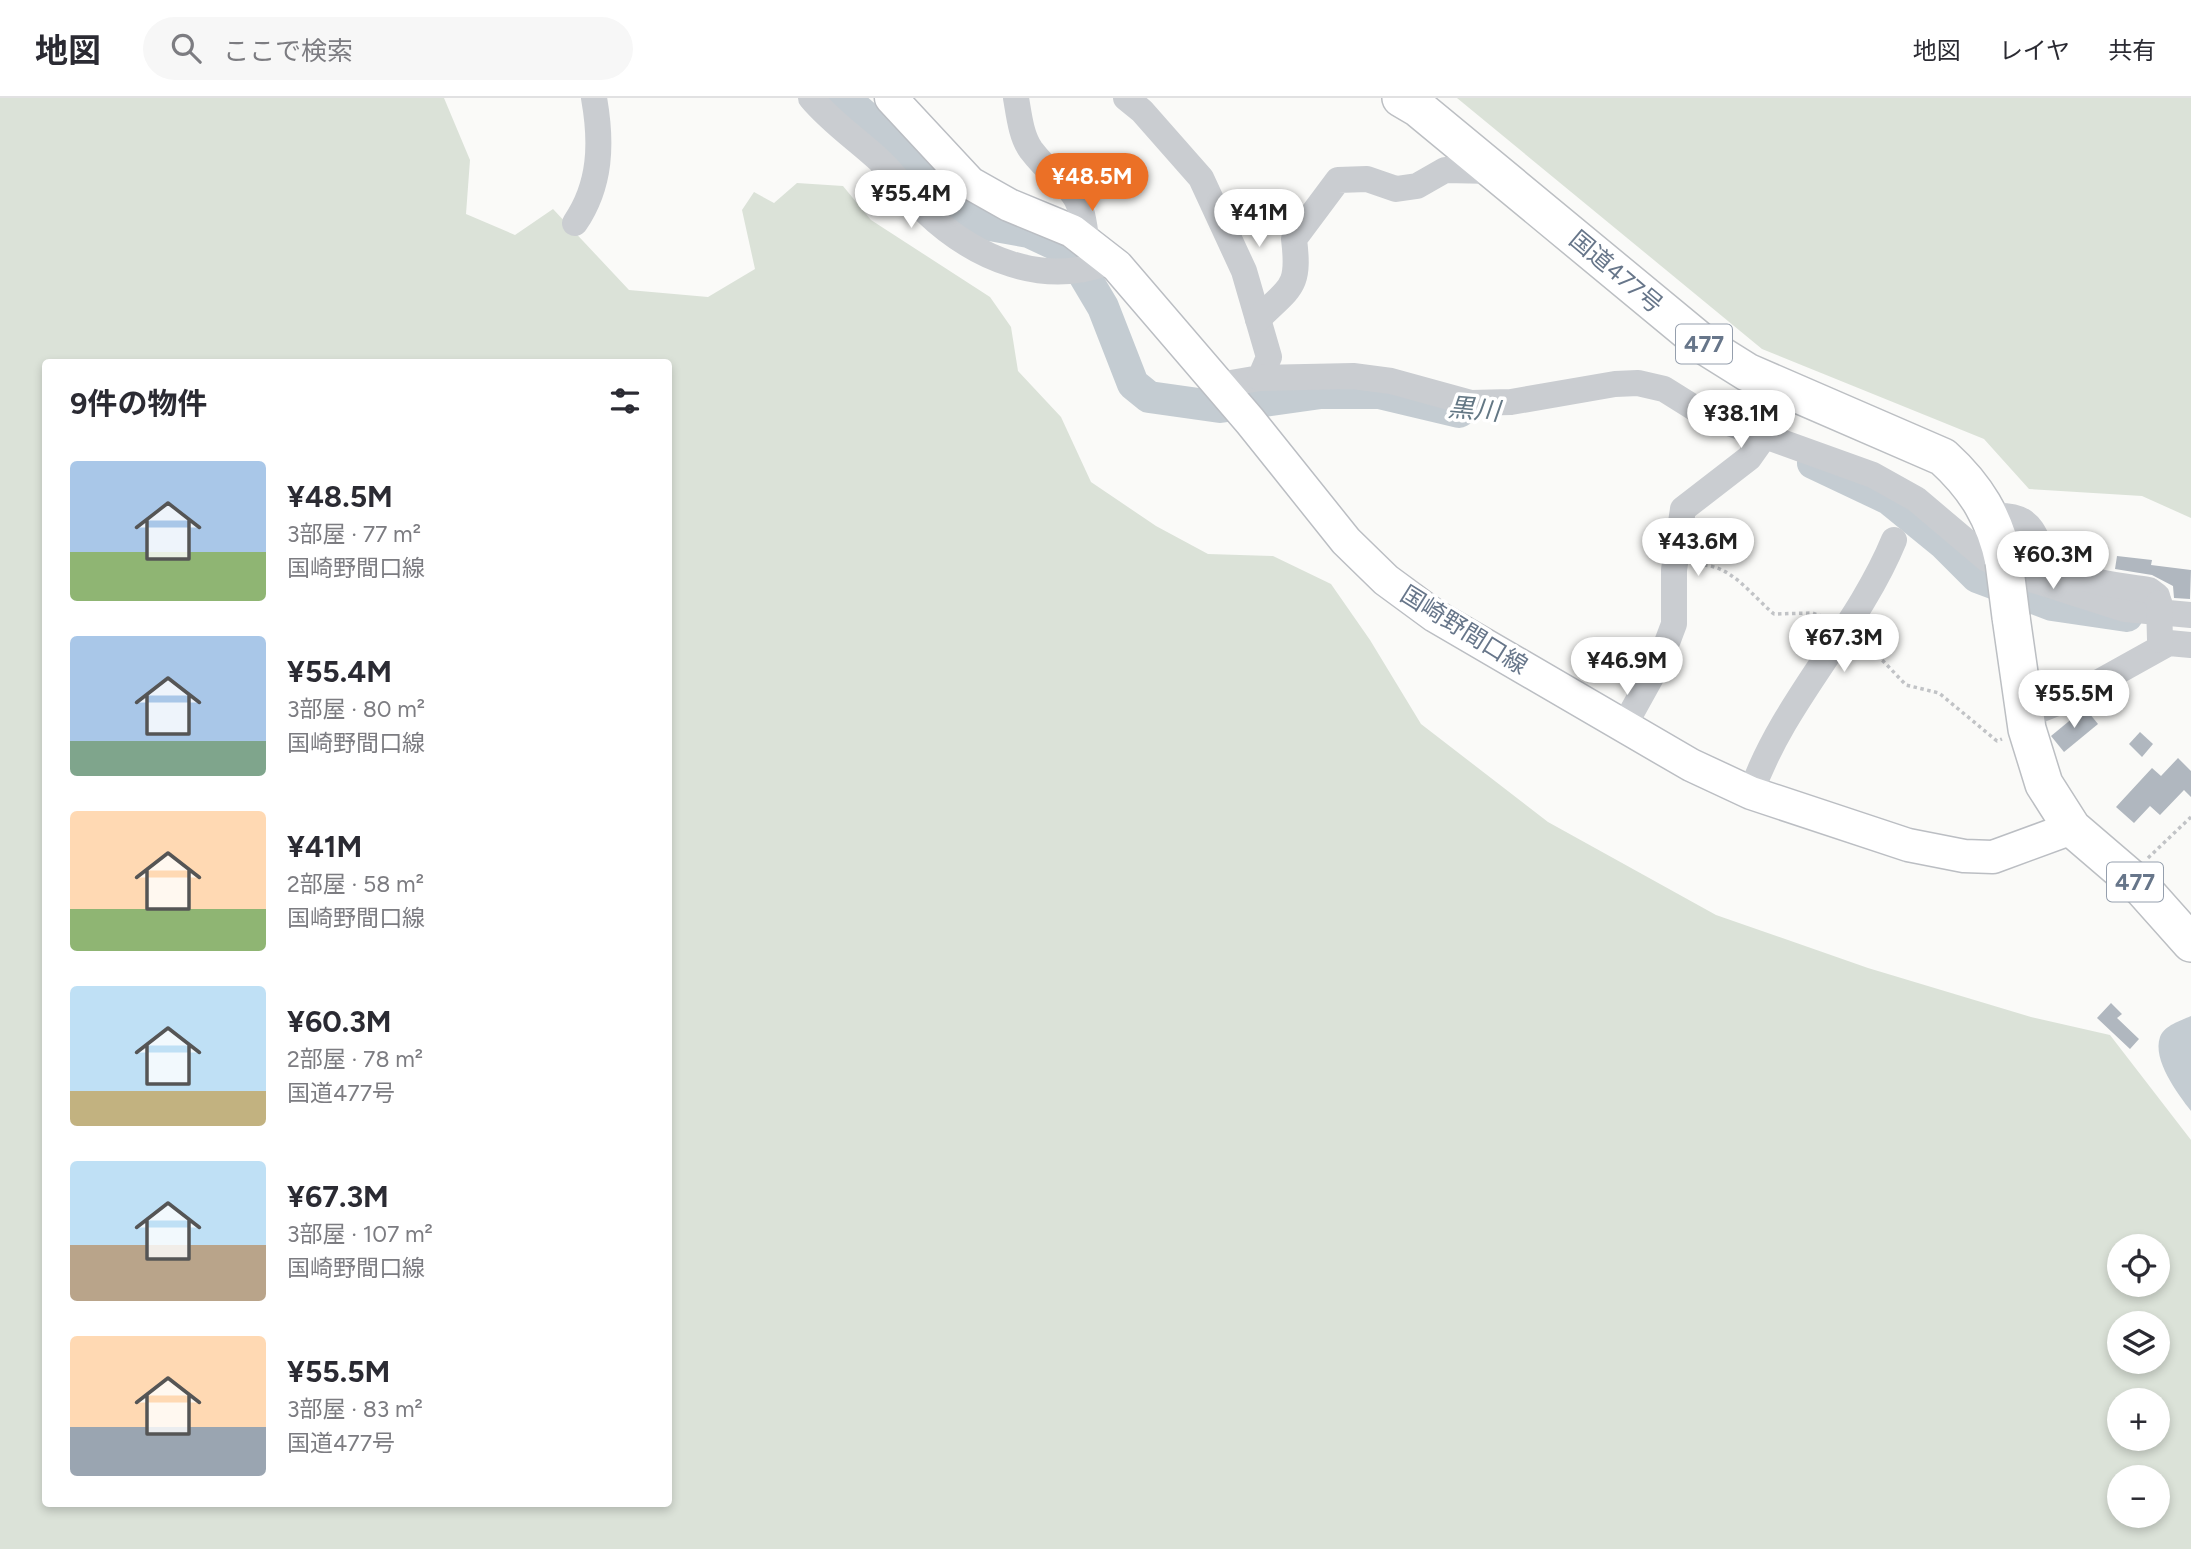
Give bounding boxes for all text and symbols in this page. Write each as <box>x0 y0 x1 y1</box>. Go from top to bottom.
search box <box>143 17 633 80</box>
icon: search <box>167 29 205 67</box>
text: 地図 <box>35 31 101 70</box>
text: ここで検索 <box>223 35 353 67</box>
text: 地図 <box>1913 36 1961 65</box>
text: レイヤ <box>1999 36 2070 65</box>
text: 共有 <box>2108 36 2156 65</box>
pin: ¥48.5M <box>1035 153 1149 213</box>
text: ¥48.5M <box>1051 162 1133 190</box>
pin: ¥55.4M <box>854 170 968 230</box>
text: ¥55.4M <box>871 179 951 207</box>
pin: ¥41M <box>1218 190 1300 249</box>
text: ¥41M <box>1230 198 1288 226</box>
street label: 国道477号 <box>1564 224 1669 319</box>
road number: 477 <box>1676 325 1732 364</box>
icon: filters <box>606 382 644 420</box>
text: 9件の物件 <box>70 385 207 422</box>
pin: ¥38.1M <box>1684 390 1798 450</box>
water label: 黒川 <box>1447 391 1504 427</box>
text: ¥38.1M <box>1703 399 1779 427</box>
text: ¥48.5M <box>287 478 393 515</box>
icon: home <box>126 489 210 573</box>
pin: ¥43.6M <box>1641 518 1755 578</box>
text: 3部屋 · 77 m² <box>287 520 421 548</box>
text: ¥43.6M <box>1658 527 1738 555</box>
pin: ¥60.3M <box>1996 532 2110 591</box>
text: ¥60.3M <box>2013 540 2093 568</box>
text: 国崎野間口線 <box>287 554 425 582</box>
street label: 国崎野間口線 <box>1396 579 1533 680</box>
pin: ¥67.3M <box>1787 614 1901 674</box>
text: ¥67.3M <box>1805 623 1883 651</box>
pin: ¥46.9M <box>1570 638 1684 697</box>
text: ¥46.9M <box>1587 646 1667 674</box>
text: ¥55.4M <box>287 653 392 690</box>
icon: home <box>126 664 210 748</box>
pin: ¥55.5M <box>2017 670 2131 730</box>
text: ¥55.5M <box>2034 679 2114 707</box>
text: 3部屋 · 80 m² <box>287 695 425 723</box>
text: 国崎野間口線 <box>287 729 425 757</box>
text: ¥41M <box>287 828 362 865</box>
icon: home <box>126 839 210 923</box>
road number: 477 <box>2107 862 2163 902</box>
text: 2部屋 · 58 m² <box>287 870 424 898</box>
text: 国崎野間口線 <box>287 904 425 932</box>
text: ¥60.3M <box>287 1003 392 1040</box>
icon: home <box>126 1014 210 1098</box>
text: 2部屋 · 78 m² <box>287 1045 423 1073</box>
text: 国道477号 <box>287 1079 395 1107</box>
text: ¥67.3M <box>287 1178 389 1215</box>
icon: home <box>126 1189 210 1273</box>
text: 3部屋 · 107 m² <box>287 1220 433 1248</box>
map controls <box>2107 1234 2170 1528</box>
button: locate <box>2107 1234 2170 1297</box>
text: 国崎野間口線 <box>287 1254 425 1282</box>
button: layers <box>2107 1311 2170 1374</box>
text: ¥55.5M <box>287 1353 390 1390</box>
icon: home <box>126 1364 210 1448</box>
button: + <box>2107 1388 2170 1451</box>
text: 3部屋 · 83 m² <box>287 1395 423 1423</box>
text: 国道477号 <box>287 1429 395 1457</box>
button: − <box>2107 1465 2170 1528</box>

